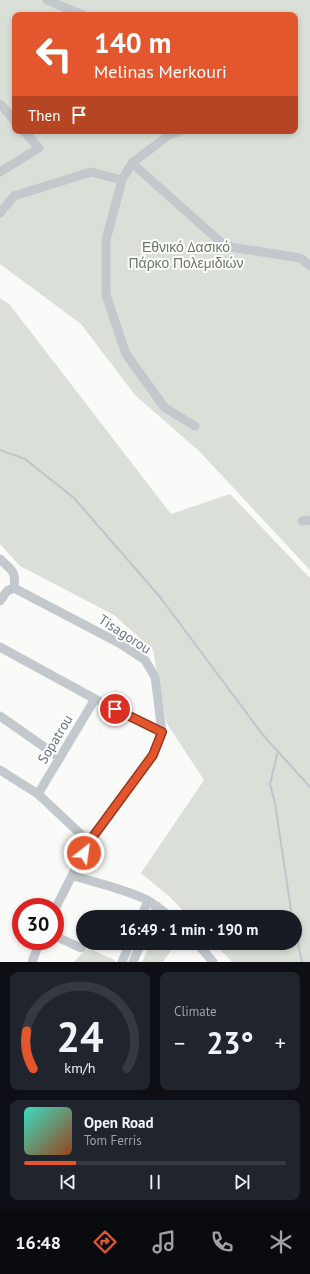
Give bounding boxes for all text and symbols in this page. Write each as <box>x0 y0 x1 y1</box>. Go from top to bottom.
text: 140 m <box>94 24 171 61</box>
icon: left <box>28 28 80 80</box>
text: Melinas Merkouri <box>94 60 227 83</box>
icon: arrive <box>68 104 90 126</box>
text: Then <box>28 106 60 125</box>
park label: Εθνικό Δασικό Πάρκο Πολεμιδιών <box>128 238 244 272</box>
street label: Tisagorou <box>95 610 155 658</box>
pin <box>98 692 132 726</box>
icon: arrive <box>104 698 126 720</box>
street label: Sopatrou <box>33 711 77 767</box>
position arrow <box>63 832 105 874</box>
speed limit sign: 30 <box>12 898 64 950</box>
text: 16:49 · 1 min · 190 m <box>120 920 258 939</box>
text: Climate <box>174 1003 217 1020</box>
text: 24 <box>56 1010 104 1063</box>
text: 23° <box>206 1023 254 1062</box>
text: − <box>174 1029 185 1057</box>
text: + <box>275 1029 286 1057</box>
text: km/h <box>64 1058 96 1077</box>
text: Open Road <box>84 1113 154 1132</box>
text: Tom Ferris <box>84 1132 142 1149</box>
icon: previous <box>57 1171 79 1193</box>
icon: pause <box>144 1171 166 1193</box>
icon: next <box>231 1171 253 1193</box>
icon: directions <box>91 1228 119 1256</box>
icon: music <box>150 1228 178 1256</box>
icon: phone <box>208 1228 236 1256</box>
icon: climate <box>267 1228 295 1256</box>
text: 16:48 <box>15 1231 61 1254</box>

